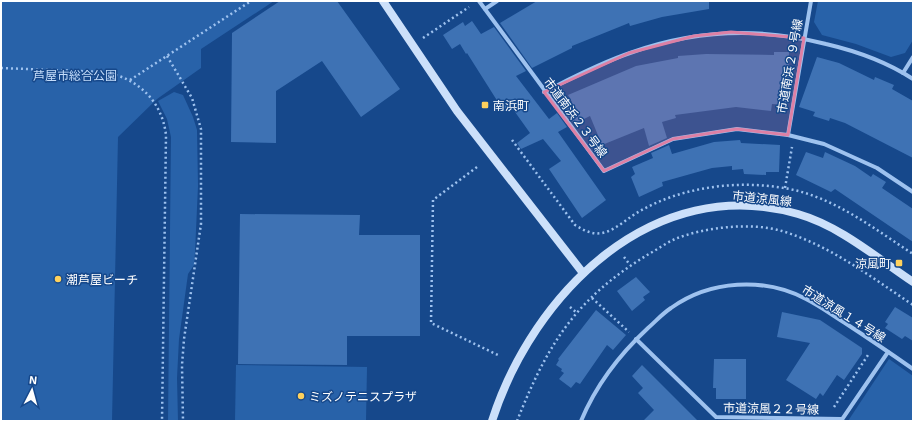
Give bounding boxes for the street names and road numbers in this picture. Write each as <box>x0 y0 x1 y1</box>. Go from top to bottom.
street label: 市道南浜２９号線 <box>774 18 804 114</box>
street label: 市道南浜２３号線 <box>542 74 610 160</box>
street label: 市道涼風線 <box>731 188 793 208</box>
street label: 市道涼風１４号線 <box>800 282 888 344</box>
street label: 市道涼風２２号線 <box>723 400 819 416</box>

